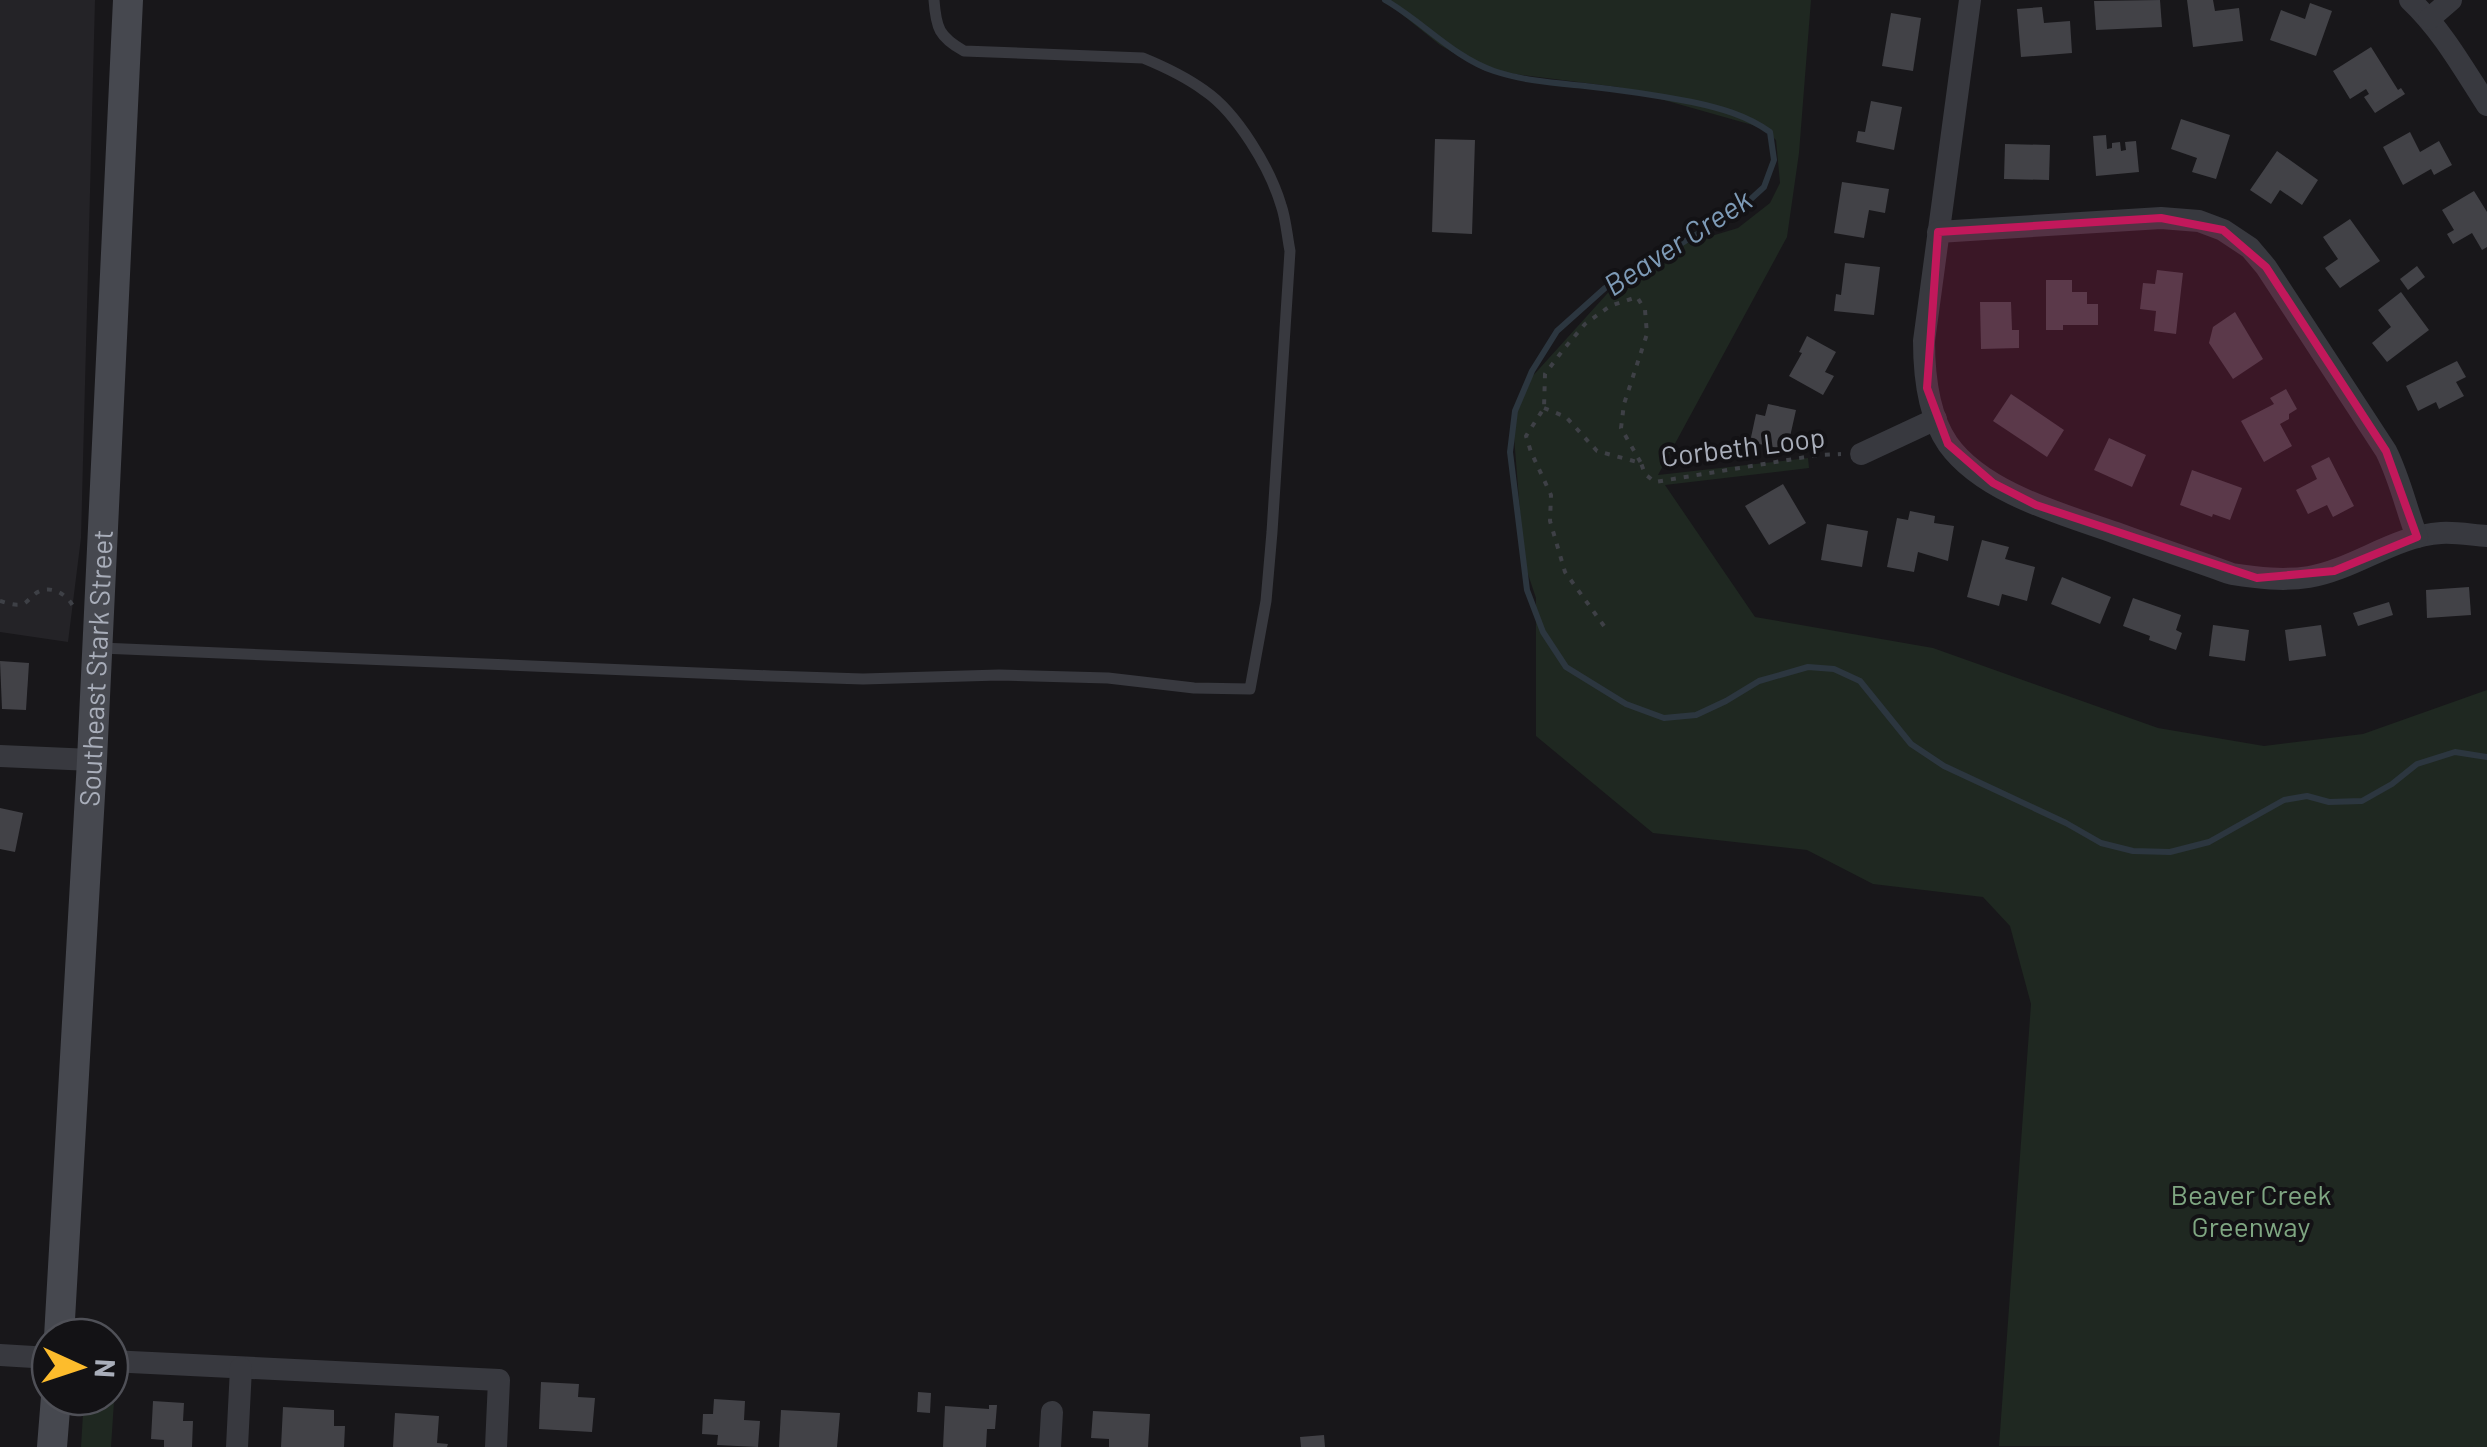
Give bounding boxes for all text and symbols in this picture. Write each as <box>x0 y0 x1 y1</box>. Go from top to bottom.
water label: Beaver Creek <box>1596 180 1758 302</box>
street label: Corbeth Loop <box>1659 419 1827 473</box>
street label: Southeast Stark Street <box>71 529 119 807</box>
park label: Beaver Creek Greenway <box>2171 1177 2331 1243</box>
north arrow <box>30 1317 130 1417</box>
text: N <box>89 1358 123 1379</box>

